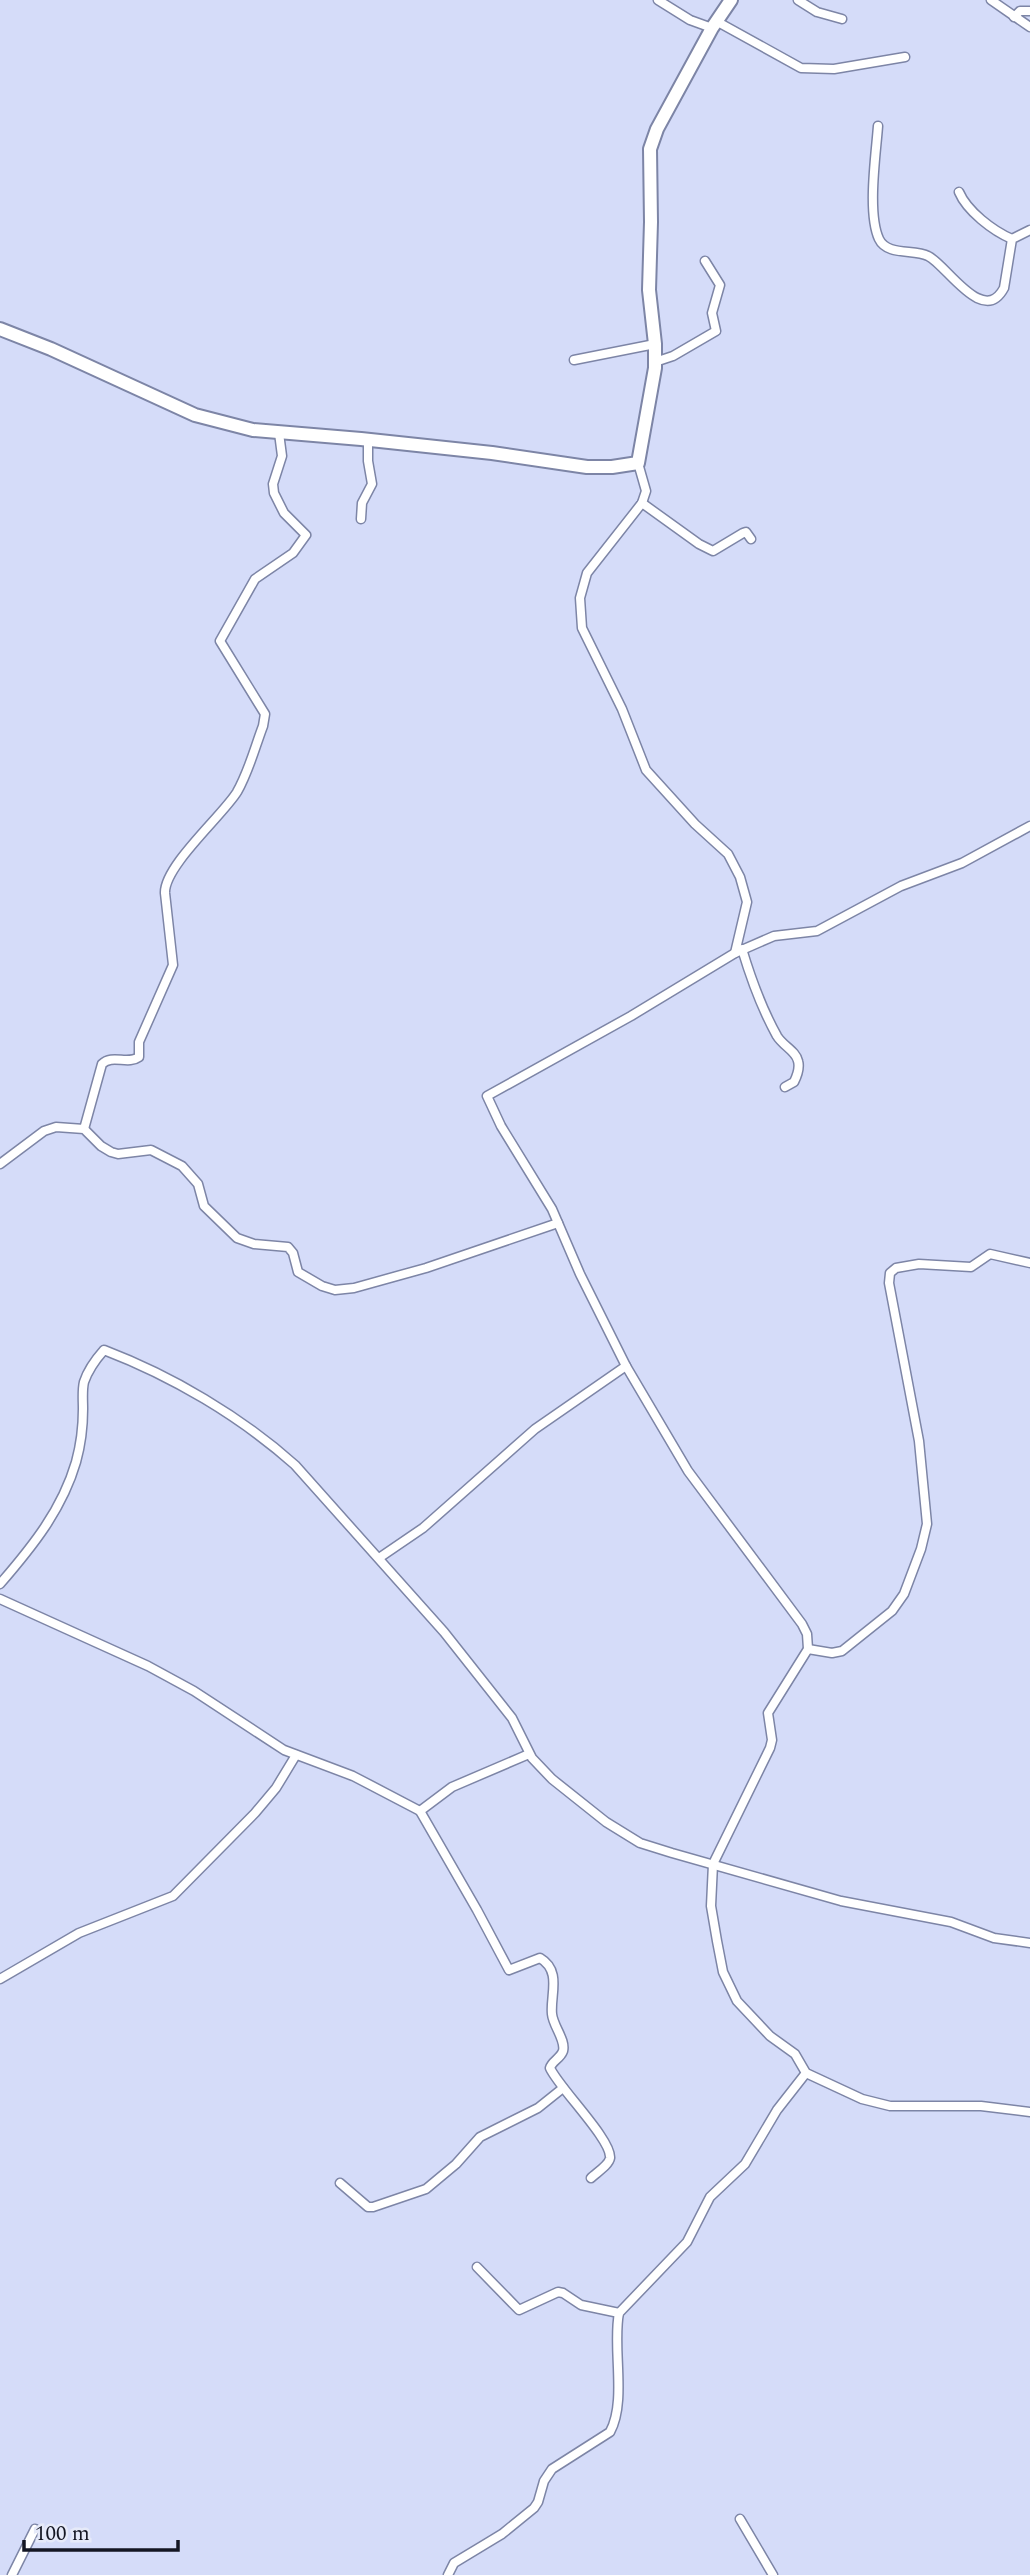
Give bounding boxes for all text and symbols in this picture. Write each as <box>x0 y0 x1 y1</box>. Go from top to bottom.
scale bar <box>24 2508 178 2552</box>
text: 100 m <box>35 2518 90 2550</box>

